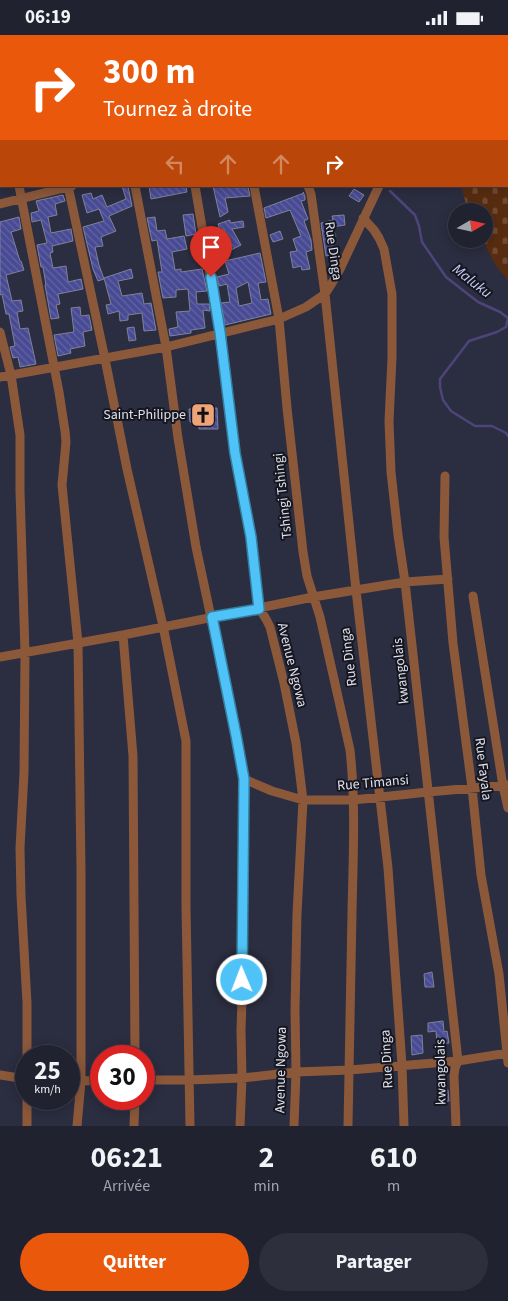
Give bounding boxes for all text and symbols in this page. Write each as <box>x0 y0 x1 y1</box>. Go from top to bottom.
text: 06:19 <box>25 4 71 31</box>
text: 300 m <box>103 47 195 97</box>
icon: right <box>20 55 85 120</box>
text: Tournez à droite <box>103 93 252 125</box>
icon: left <box>161 150 189 178</box>
icon: ahead <box>214 150 242 178</box>
icon: ahead <box>267 150 295 178</box>
icon: right <box>320 150 348 178</box>
north arrow <box>448 203 492 247</box>
map controls <box>448 203 493 248</box>
street label: Rue Dinga <box>319 220 347 282</box>
pin <box>190 226 232 277</box>
icon: arrive <box>197 233 225 261</box>
water label: Maluku <box>448 259 496 303</box>
church icon: Saint-Philippe <box>190 402 216 428</box>
place label: Saint-Philippe <box>103 405 186 425</box>
street label: Tshingi Tshingi <box>269 452 297 540</box>
street label: Avenue Ngowa <box>272 621 312 709</box>
street label: Rue Dinga <box>335 627 363 687</box>
street label: kwangolais <box>388 637 414 705</box>
street label: Rue Fayala <box>469 737 497 801</box>
street label: Rue Timansi <box>336 770 410 796</box>
position arrow <box>215 953 267 1005</box>
street label: Avenue Ngowa <box>270 1027 292 1113</box>
street label: Rue Dinga <box>375 1029 399 1089</box>
street label: kwangolais <box>430 1039 452 1105</box>
speed limit sign: 30 <box>90 1045 155 1110</box>
text: 25 <box>34 1053 61 1089</box>
text: km/h <box>34 1081 61 1098</box>
text: 06:21 <box>91 1136 163 1179</box>
text: 2 <box>258 1136 274 1179</box>
text: 610 <box>370 1136 417 1179</box>
text: Arrivée <box>103 1175 150 1197</box>
text: min <box>253 1175 279 1197</box>
text: m <box>387 1175 400 1197</box>
button: Quitter <box>20 1233 249 1291</box>
button: Partager <box>259 1233 488 1291</box>

